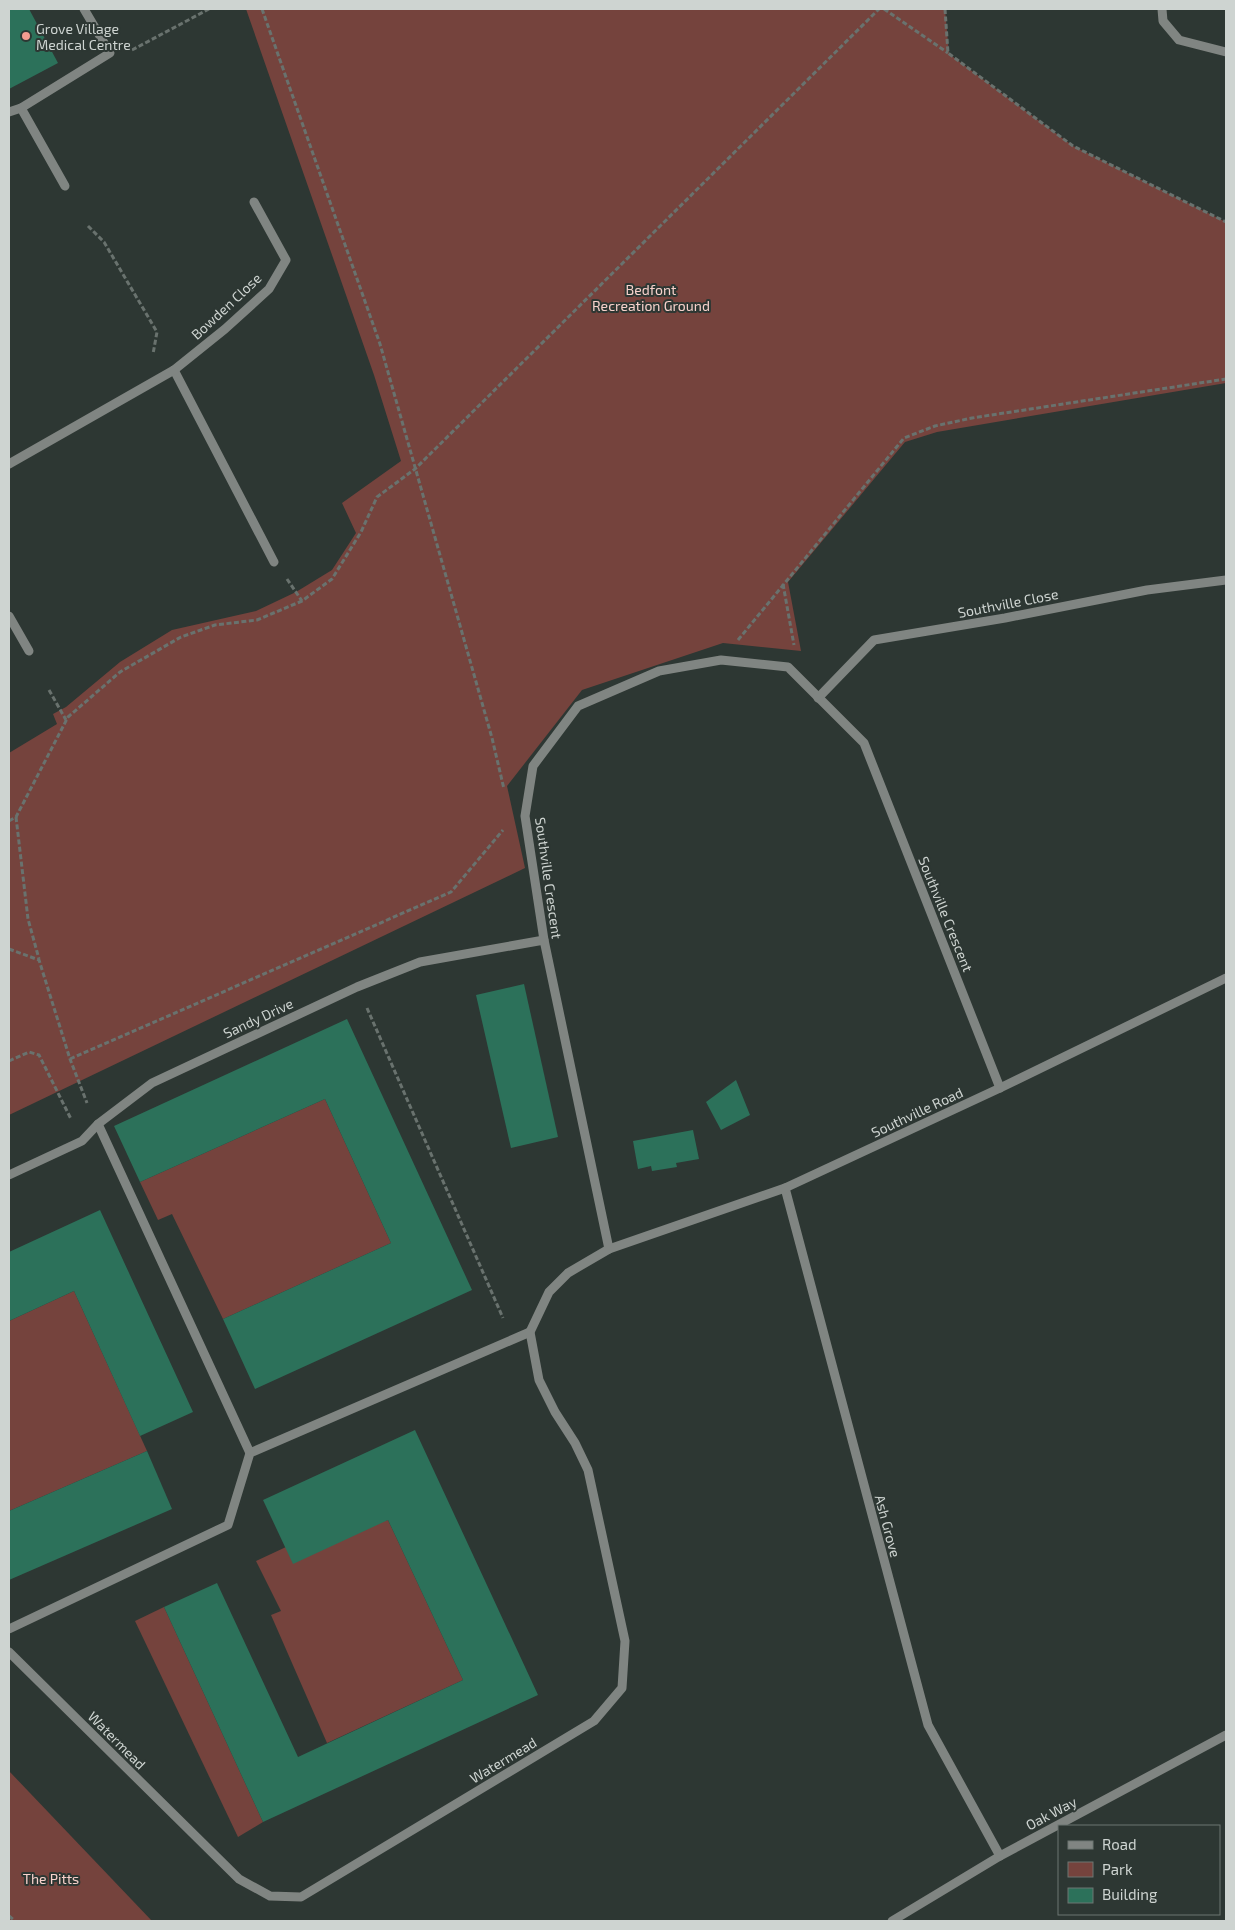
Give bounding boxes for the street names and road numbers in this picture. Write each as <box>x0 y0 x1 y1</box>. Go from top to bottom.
street label: Bowden Close <box>187 269 265 343</box>
street label: Southville Close <box>956 585 1060 621</box>
street label: Southville Crescent <box>532 816 566 940</box>
street label: Southville Crescent <box>915 854 977 974</box>
street label: Sandy Drive <box>220 994 296 1042</box>
street label: Southville Road <box>868 1083 966 1141</box>
street label: Ash Grove <box>872 1493 904 1559</box>
street label: Watermead <box>85 1708 149 1772</box>
street label: Watermead <box>467 1733 539 1787</box>
street label: Oak Way <box>1023 1792 1080 1833</box>

